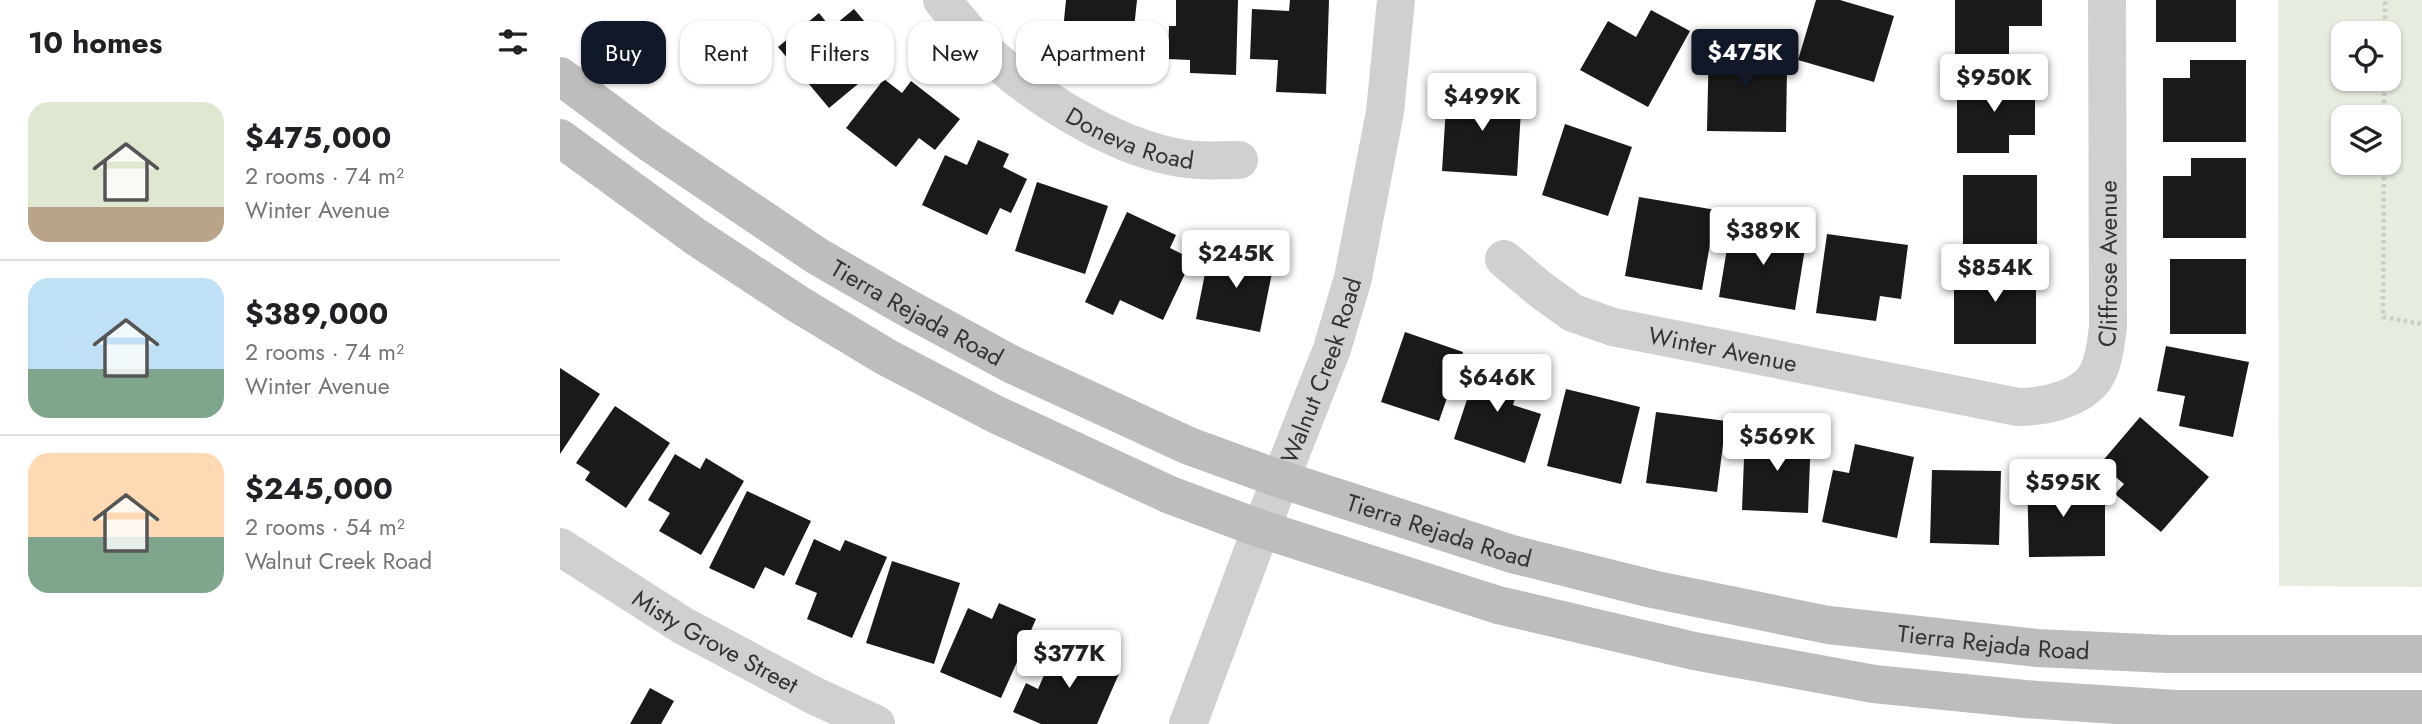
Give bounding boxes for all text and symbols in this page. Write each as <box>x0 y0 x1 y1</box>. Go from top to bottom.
text: 10 homes <box>28 21 162 64</box>
chip: Buy <box>581 21 666 84</box>
chip: Rent <box>680 21 772 84</box>
chip: Filters <box>786 21 894 84</box>
chip: New <box>908 21 1002 84</box>
chip: Apartment <box>1016 21 1169 84</box>
map controls <box>2331 21 2401 175</box>
button: locate <box>2331 21 2401 91</box>
icon: filters <box>494 23 532 61</box>
pin: $475K <box>1696 29 1794 89</box>
text: $475K <box>1707 35 1783 69</box>
pin: $950K <box>1945 54 2043 114</box>
text: $950K <box>1956 60 2032 94</box>
pin: $499K <box>1433 74 1531 133</box>
text: $499K <box>1443 79 1521 113</box>
street label: Doneva Road <box>1059 98 1196 177</box>
button: layers <box>2331 105 2401 175</box>
text: $475,000 <box>245 116 391 159</box>
icon: home <box>84 130 168 214</box>
text: 2 rooms · 74 m² <box>245 159 404 193</box>
street label: Cliffrose Avenue <box>2088 180 2126 349</box>
text: Winter Avenue <box>245 193 390 227</box>
pin: $389K <box>1714 208 1812 267</box>
text: $389K <box>1726 213 1800 247</box>
pin: $245K <box>1187 230 1285 290</box>
text: $245K <box>1198 236 1274 270</box>
pin: $854K <box>1946 244 2044 304</box>
street label: Tierra Rejada Road <box>825 250 1010 374</box>
text: $854K <box>1957 250 2033 284</box>
street label: Walnut Creek Road <box>1271 273 1370 468</box>
text: $389,000 <box>245 292 388 335</box>
icon: home <box>84 306 168 390</box>
street label: Winter Avenue <box>1645 317 1800 380</box>
text: 2 rooms · 74 m² <box>245 335 404 369</box>
pin: $646K <box>1448 354 1546 414</box>
text: $646K <box>1458 360 1536 394</box>
text: Winter Avenue <box>245 369 390 403</box>
pin: $569K <box>1728 414 1826 473</box>
text: $569K <box>1739 419 1815 453</box>
pin: $595K <box>2014 460 2112 519</box>
text: $595K <box>2025 465 2101 499</box>
text: $245,000 <box>245 467 393 510</box>
icon: home <box>84 481 168 565</box>
street label: Tierra Rejada Road <box>1342 484 1535 576</box>
text: 2 rooms · 54 m² <box>245 510 405 544</box>
text: Walnut Creek Road <box>245 544 432 578</box>
street label: Misty Grove Street <box>626 580 805 702</box>
street label: Tierra Rejada Road <box>1896 615 2090 668</box>
pin: $377K <box>1020 630 1118 690</box>
text: $377K <box>1033 636 1105 670</box>

